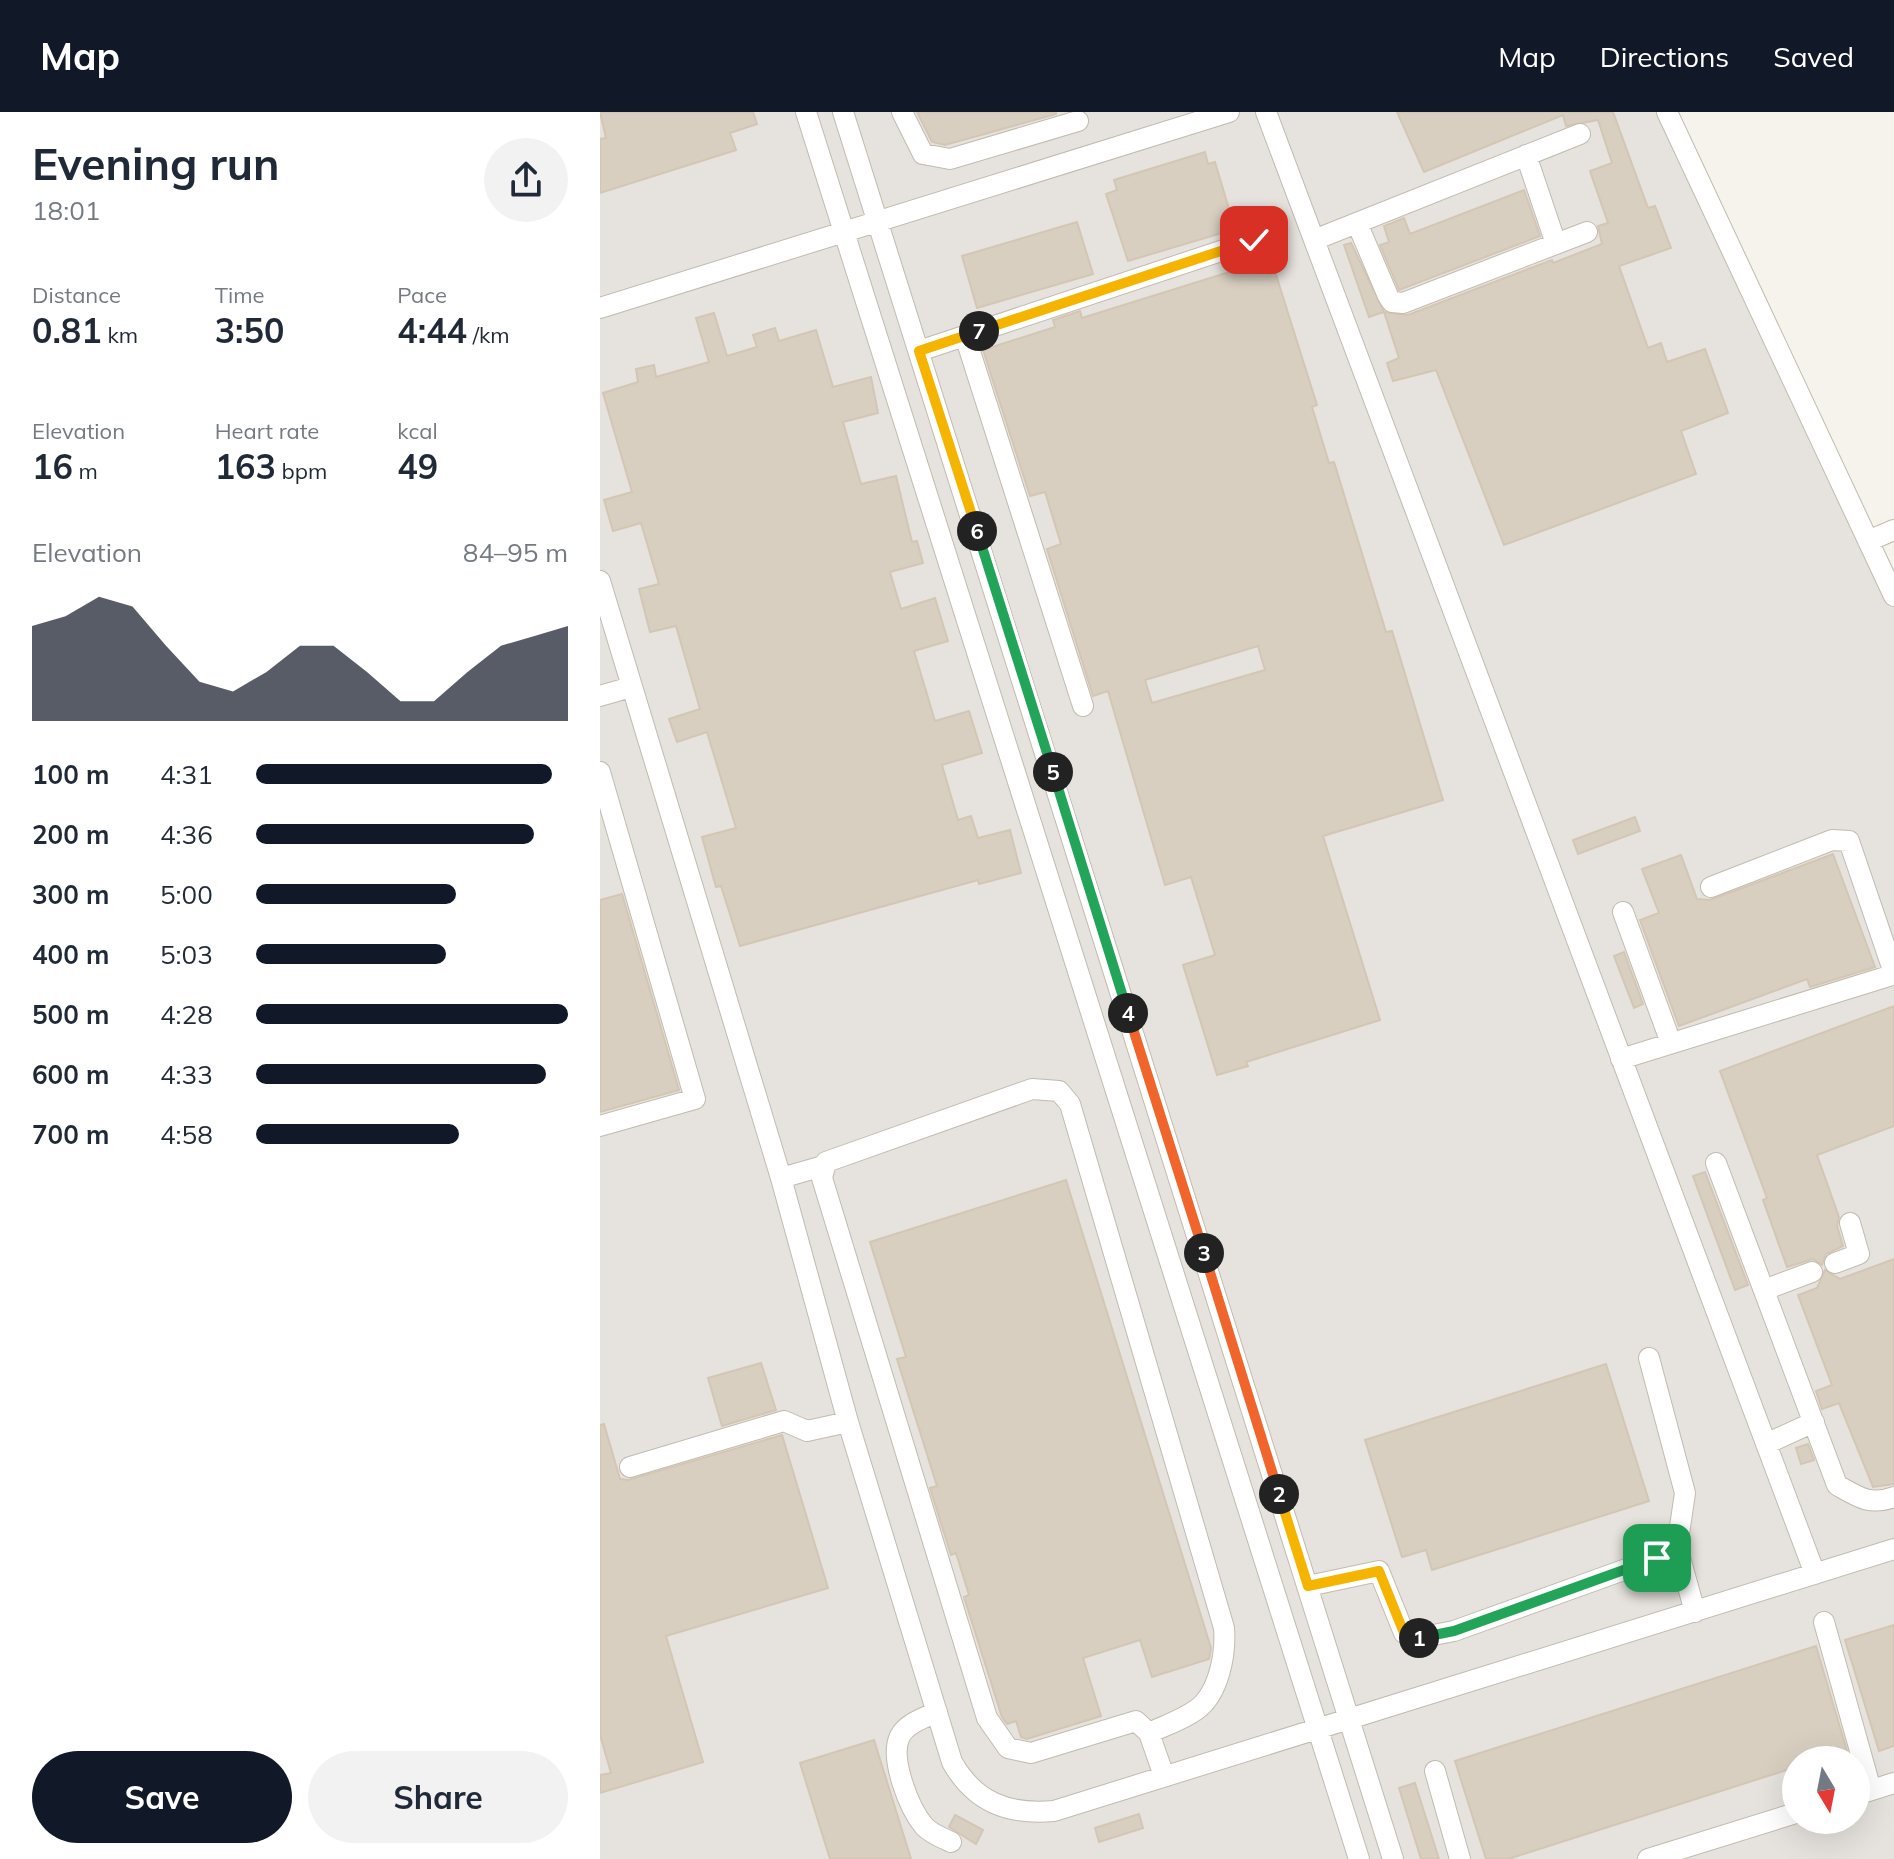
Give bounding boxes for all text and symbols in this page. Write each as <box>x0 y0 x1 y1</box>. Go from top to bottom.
text: Map <box>40 32 120 80</box>
text: Map <box>1498 39 1556 74</box>
text: Directions <box>1600 39 1729 74</box>
text: Saved <box>1773 39 1854 74</box>
text: Evening run <box>32 136 279 191</box>
button: share <box>484 138 568 222</box>
text: 18:01 <box>32 194 100 227</box>
pin <box>1220 206 1288 274</box>
icon: check <box>1232 218 1276 262</box>
text: Distance <box>32 281 121 309</box>
text: Time <box>215 281 264 309</box>
text: Pace <box>397 281 447 309</box>
text: 0.81 <box>32 309 102 352</box>
text: 3:50 <box>215 309 284 352</box>
text: 4:44 <box>397 309 467 352</box>
pin: 7 <box>959 311 999 351</box>
text: 7 <box>972 317 986 345</box>
text: km <box>102 321 138 349</box>
text: /km <box>467 321 510 349</box>
text: Elevation <box>32 417 125 445</box>
text: Heart rate <box>215 417 319 445</box>
text: kcal <box>397 417 438 445</box>
text: 16 <box>32 445 73 488</box>
text: 163 <box>215 445 276 488</box>
text: 49 <box>397 445 438 488</box>
text: m <box>73 457 98 485</box>
text: bpm <box>276 457 327 485</box>
pin: 6 <box>957 511 997 551</box>
text: 6 <box>970 517 984 545</box>
text: Elevation <box>32 536 142 569</box>
text: 84–95 m <box>463 536 568 569</box>
pin: 5 <box>1033 752 1073 792</box>
text: 100 m <box>32 758 109 791</box>
text: 4:31 <box>160 758 213 791</box>
text: 5 <box>1046 758 1060 786</box>
text: 200 m <box>32 818 109 851</box>
text: 4:36 <box>160 818 213 851</box>
text: 300 m <box>32 878 109 911</box>
text: 5:00 <box>160 878 213 911</box>
text: 400 m <box>32 938 109 971</box>
text: 5:03 <box>160 938 213 971</box>
pin: 4 <box>1108 993 1148 1033</box>
text: 500 m <box>32 998 109 1031</box>
text: 4:28 <box>160 998 213 1031</box>
text: 4 <box>1121 999 1135 1027</box>
text: 600 m <box>32 1058 109 1091</box>
text: 4:33 <box>160 1058 213 1091</box>
text: 700 m <box>32 1118 109 1151</box>
text: 4:58 <box>160 1118 213 1151</box>
pin: 3 <box>1184 1233 1224 1273</box>
text: 3 <box>1197 1239 1211 1267</box>
pin: 2 <box>1259 1474 1299 1514</box>
text: 2 <box>1272 1480 1286 1508</box>
pin <box>1623 1524 1691 1592</box>
icon: arrive <box>1635 1536 1679 1580</box>
pin: 1 <box>1399 1618 1439 1658</box>
text: 1 <box>1412 1624 1426 1652</box>
north arrow <box>1782 1746 1870 1834</box>
map controls <box>1782 1746 1870 1834</box>
button: Save <box>32 1751 292 1843</box>
button: Share <box>308 1751 568 1843</box>

